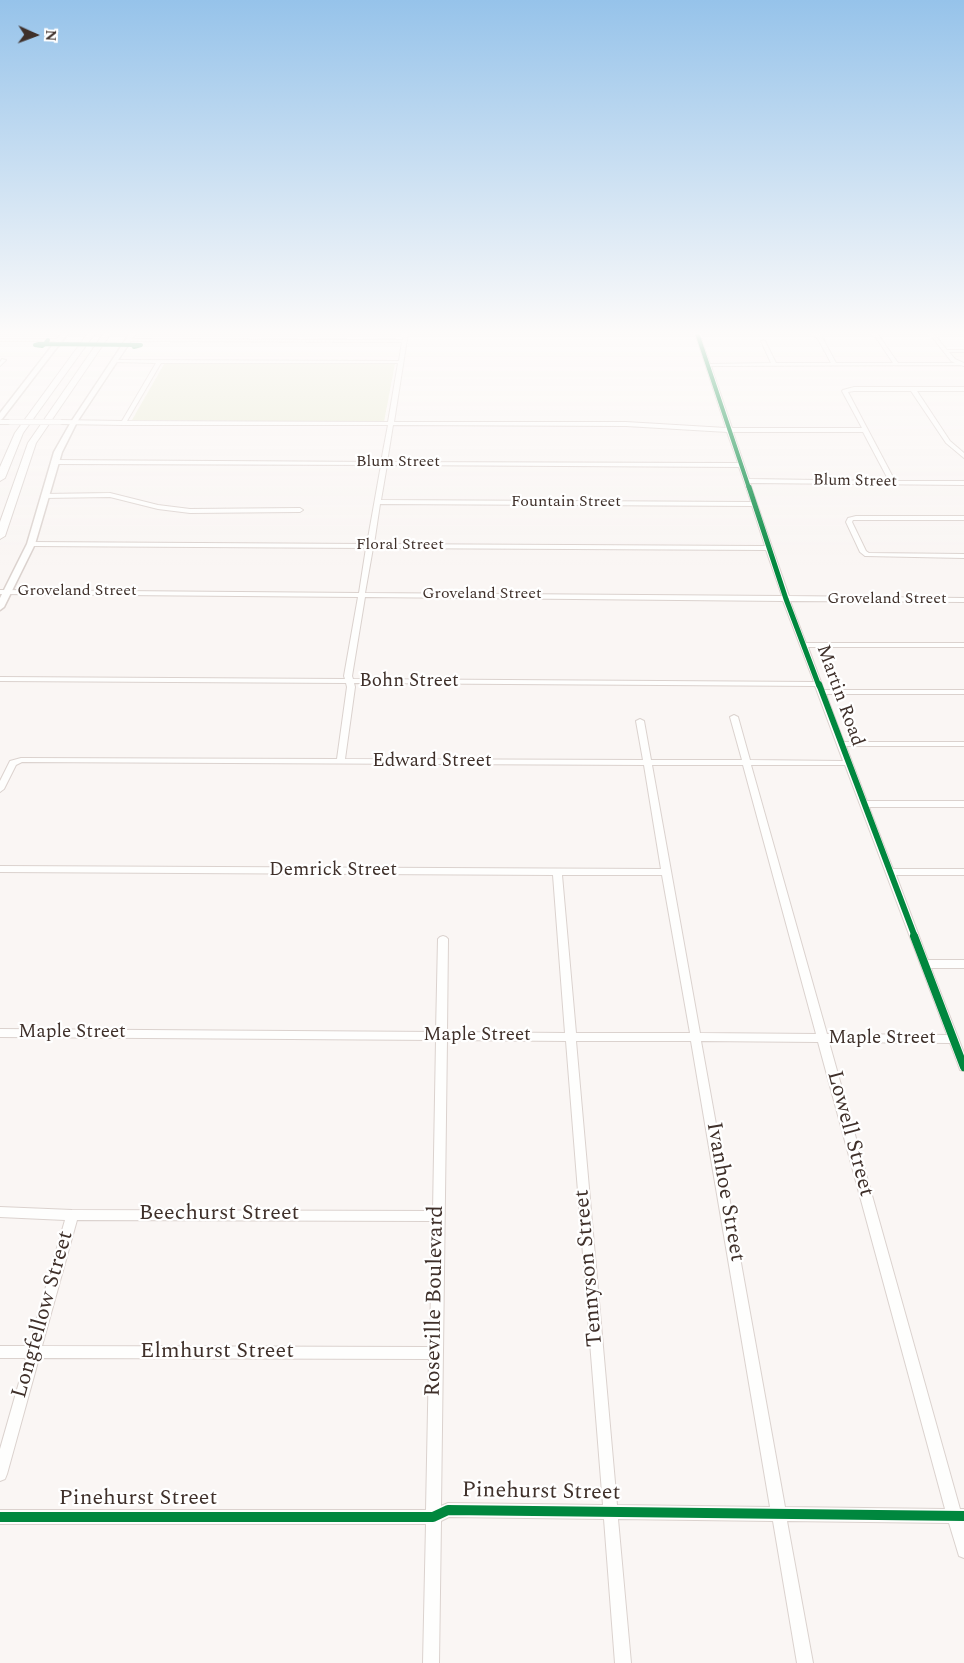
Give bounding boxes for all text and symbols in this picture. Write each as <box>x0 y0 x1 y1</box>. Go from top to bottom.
north arrow <box>10 10 60 60</box>
text: N <box>40 29 61 42</box>
street label: Blum Street <box>356 453 440 473</box>
street label: Blum Street <box>813 472 897 492</box>
street label: Fountain Street <box>511 493 621 513</box>
street label: Floral Street <box>356 536 444 556</box>
street label: Groveland Street <box>17 582 137 602</box>
street label: Groveland Street <box>422 585 542 605</box>
street label: Groveland Street <box>827 590 947 610</box>
street label: Martin Road <box>810 642 868 750</box>
street label: Bohn Street <box>359 671 459 693</box>
street label: Edward Street <box>372 751 492 773</box>
street label: Demrick Street <box>269 860 397 882</box>
street label: Maple Street <box>18 1022 126 1044</box>
street label: Maple Street <box>423 1025 531 1047</box>
street label: Maple Street <box>828 1028 936 1050</box>
street label: Lowell Street <box>820 1068 878 1200</box>
street label: Ivanhoe Street <box>699 1120 749 1264</box>
street label: Tennyson Street <box>570 1188 610 1348</box>
street label: Beechurst Street <box>139 1202 299 1228</box>
street label: Roseville Boulevard <box>421 1205 451 1397</box>
street label: Longfellow Street <box>7 1228 81 1402</box>
street label: Elmhurst Street <box>140 1340 294 1366</box>
street label: Pinehurst Street <box>462 1478 620 1508</box>
street label: Pinehurst Street <box>59 1487 217 1513</box>

